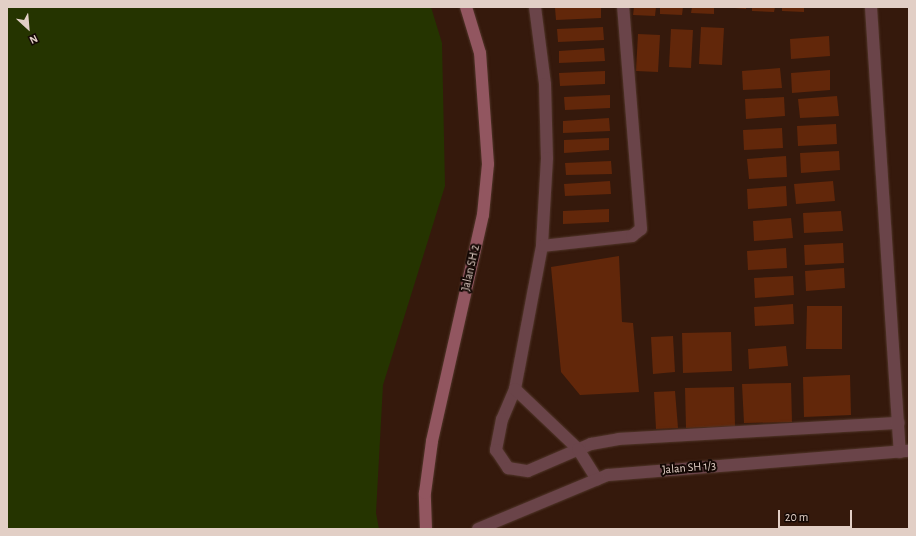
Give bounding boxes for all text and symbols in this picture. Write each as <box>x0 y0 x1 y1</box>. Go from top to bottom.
north arrow <box>8 8 48 48</box>
text: N <box>28 33 39 46</box>
street label: Jalan SH 2 <box>459 244 483 292</box>
street label: Jalan SH 1/3 <box>661 458 717 478</box>
scale bar <box>780 502 854 528</box>
text: 20 m <box>785 511 808 523</box>

